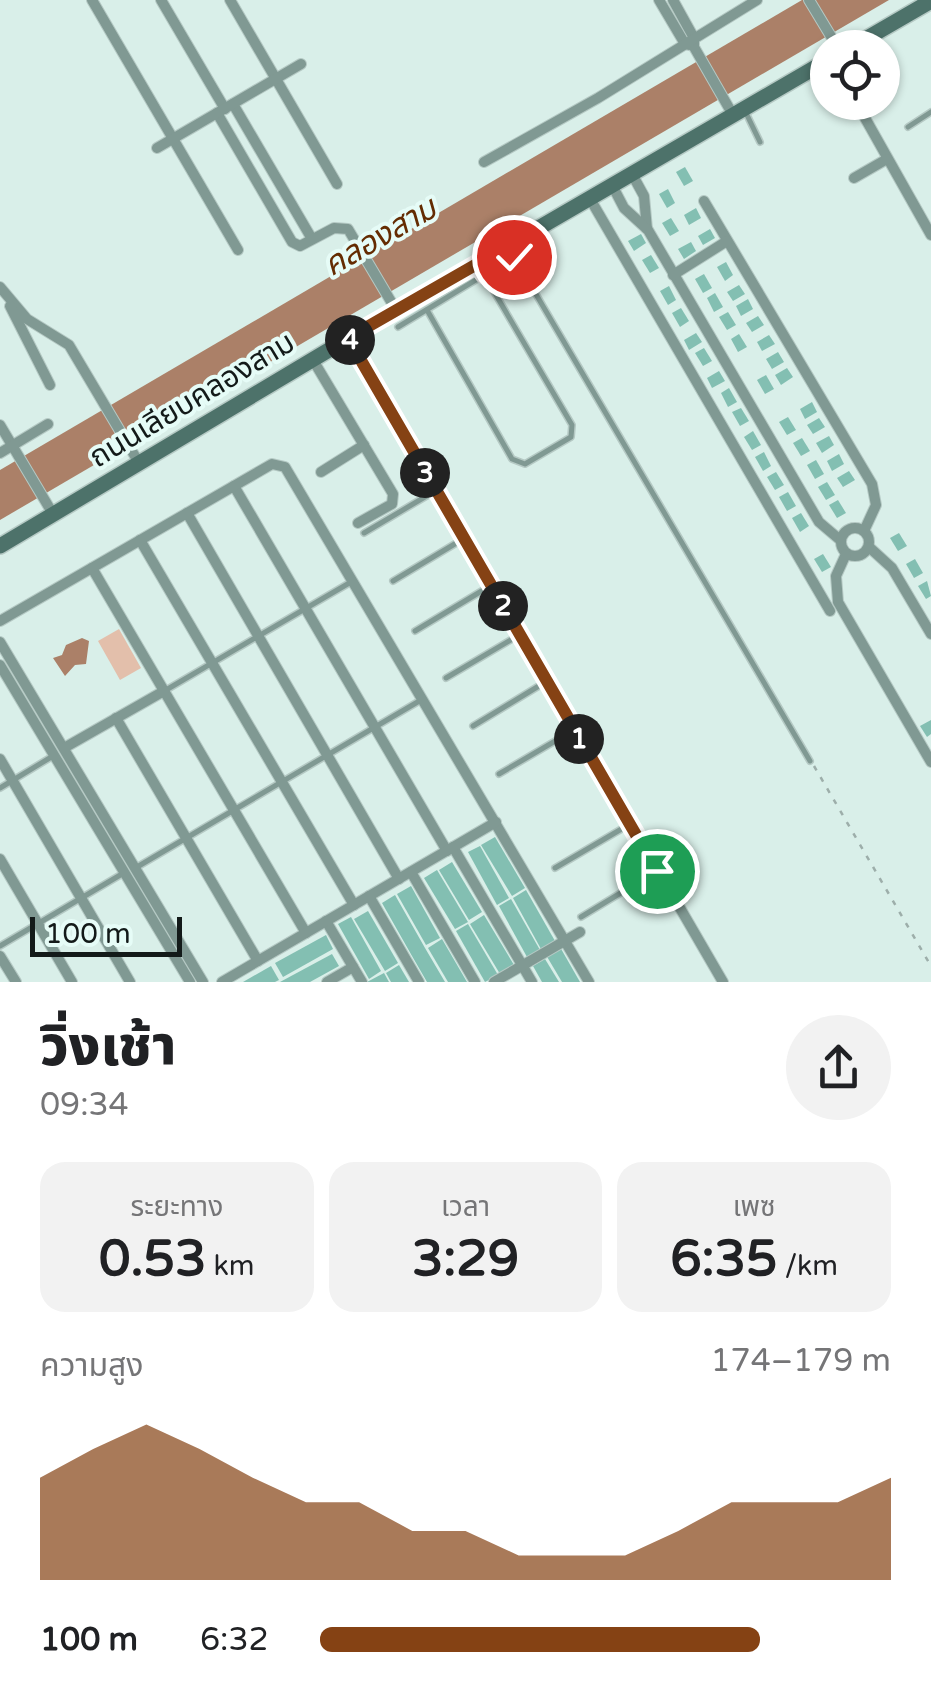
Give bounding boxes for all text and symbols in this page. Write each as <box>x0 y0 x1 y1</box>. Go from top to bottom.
map controls <box>810 30 900 120</box>
button: locate <box>810 30 900 120</box>
water label: คลองสาม <box>317 188 445 285</box>
pin <box>472 215 557 300</box>
icon: check <box>487 230 542 285</box>
pin: 4 <box>325 315 375 365</box>
text: 4 <box>341 323 359 357</box>
street label: ถนนเลียบคลองสาม <box>83 324 301 476</box>
pin: 3 <box>400 448 450 498</box>
text: 3 <box>416 456 434 490</box>
pin: 2 <box>478 581 528 631</box>
text: 2 <box>494 589 512 623</box>
pin: 1 <box>554 714 604 764</box>
text: 1 <box>570 722 588 756</box>
pin <box>615 829 700 914</box>
icon: arrive <box>630 844 685 899</box>
scale bar <box>30 912 182 956</box>
text: 100 m <box>45 917 131 951</box>
text: วิ่งเช้า <box>40 1015 176 1081</box>
button: share <box>786 1015 891 1120</box>
text: 09:34 <box>40 1086 129 1124</box>
text: ระยะทาง <box>130 1190 223 1224</box>
text: เวลา <box>441 1190 490 1224</box>
text: เพซ <box>733 1190 776 1224</box>
text: 0.53 <box>99 1229 206 1289</box>
text: 3:29 <box>412 1229 519 1289</box>
text: 6:35 <box>670 1229 777 1289</box>
text: km <box>206 1249 255 1283</box>
text: /km <box>777 1249 838 1283</box>
text: 174–179 m <box>711 1342 891 1380</box>
text: ความสูง <box>40 1347 144 1385</box>
text: 100 m <box>40 1621 138 1659</box>
text: 6:32 <box>200 1621 269 1659</box>

